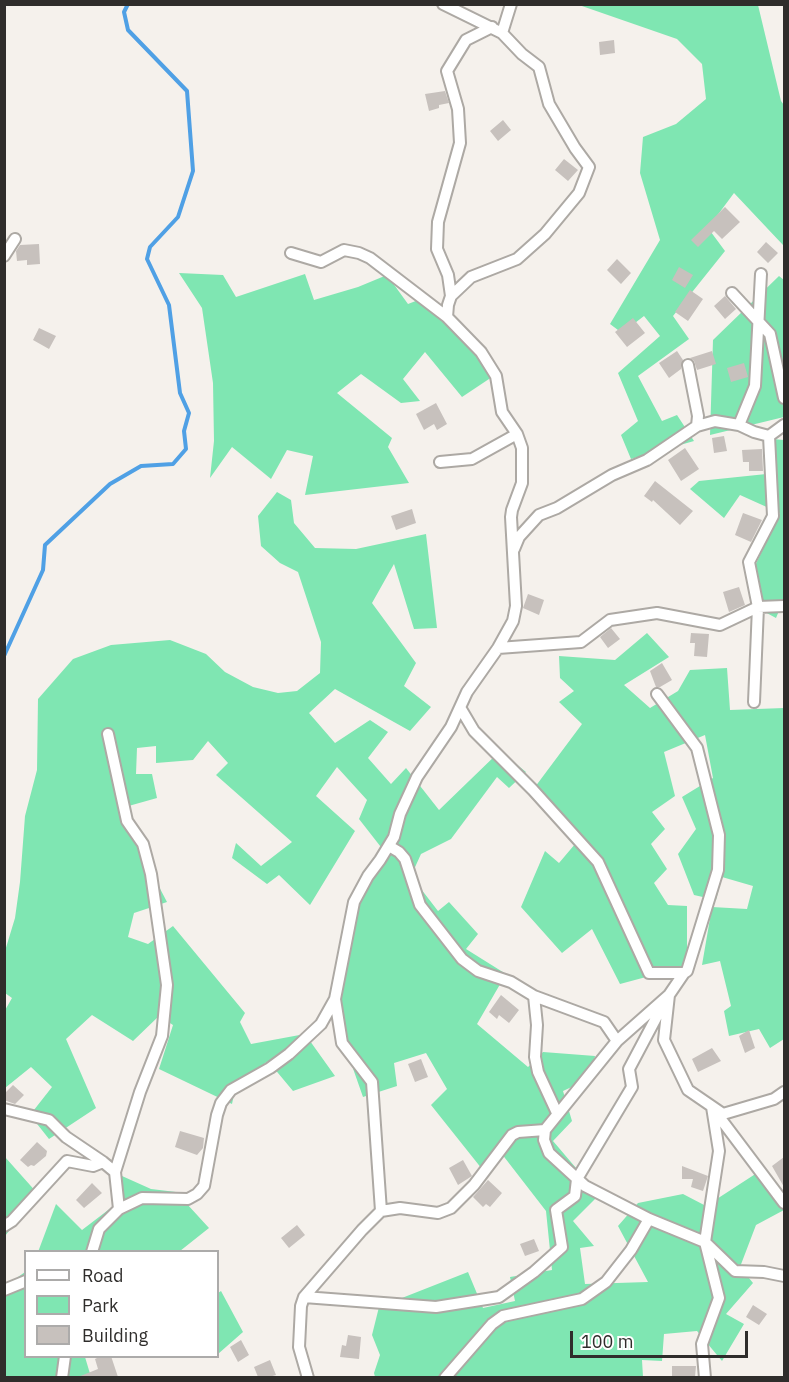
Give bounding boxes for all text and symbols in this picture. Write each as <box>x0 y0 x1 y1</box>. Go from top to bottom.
legend <box>24 1250 219 1358</box>
text: Road <box>82 1264 123 1287</box>
text: Park <box>82 1294 118 1317</box>
scale bar <box>573 1319 752 1357</box>
text: Building <box>82 1324 148 1347</box>
text: 100 m <box>581 1330 633 1353</box>

